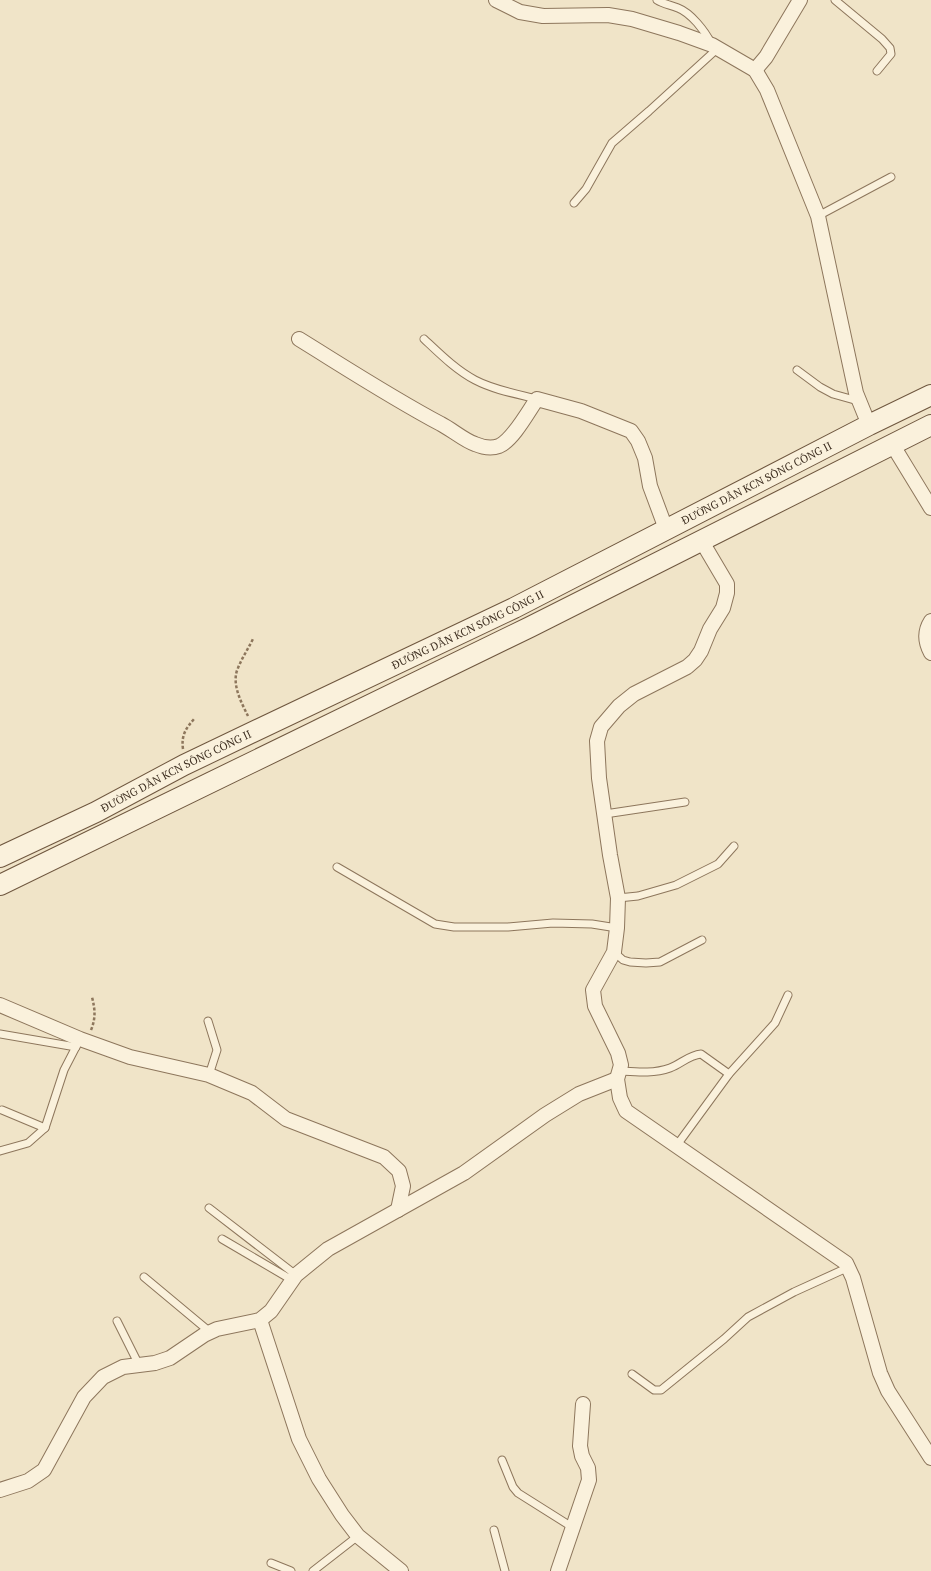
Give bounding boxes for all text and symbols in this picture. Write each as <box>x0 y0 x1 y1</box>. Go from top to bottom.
street label: ĐƯỜNG DẪN KCN SÔNG CÔNG II <box>679 438 834 528</box>
street label: ĐƯỜNG DẪN KCN SÔNG CÔNG II <box>389 587 546 672</box>
street label: ĐƯỜNG DẪN KCN SÔNG CÔNG II <box>98 727 254 815</box>

